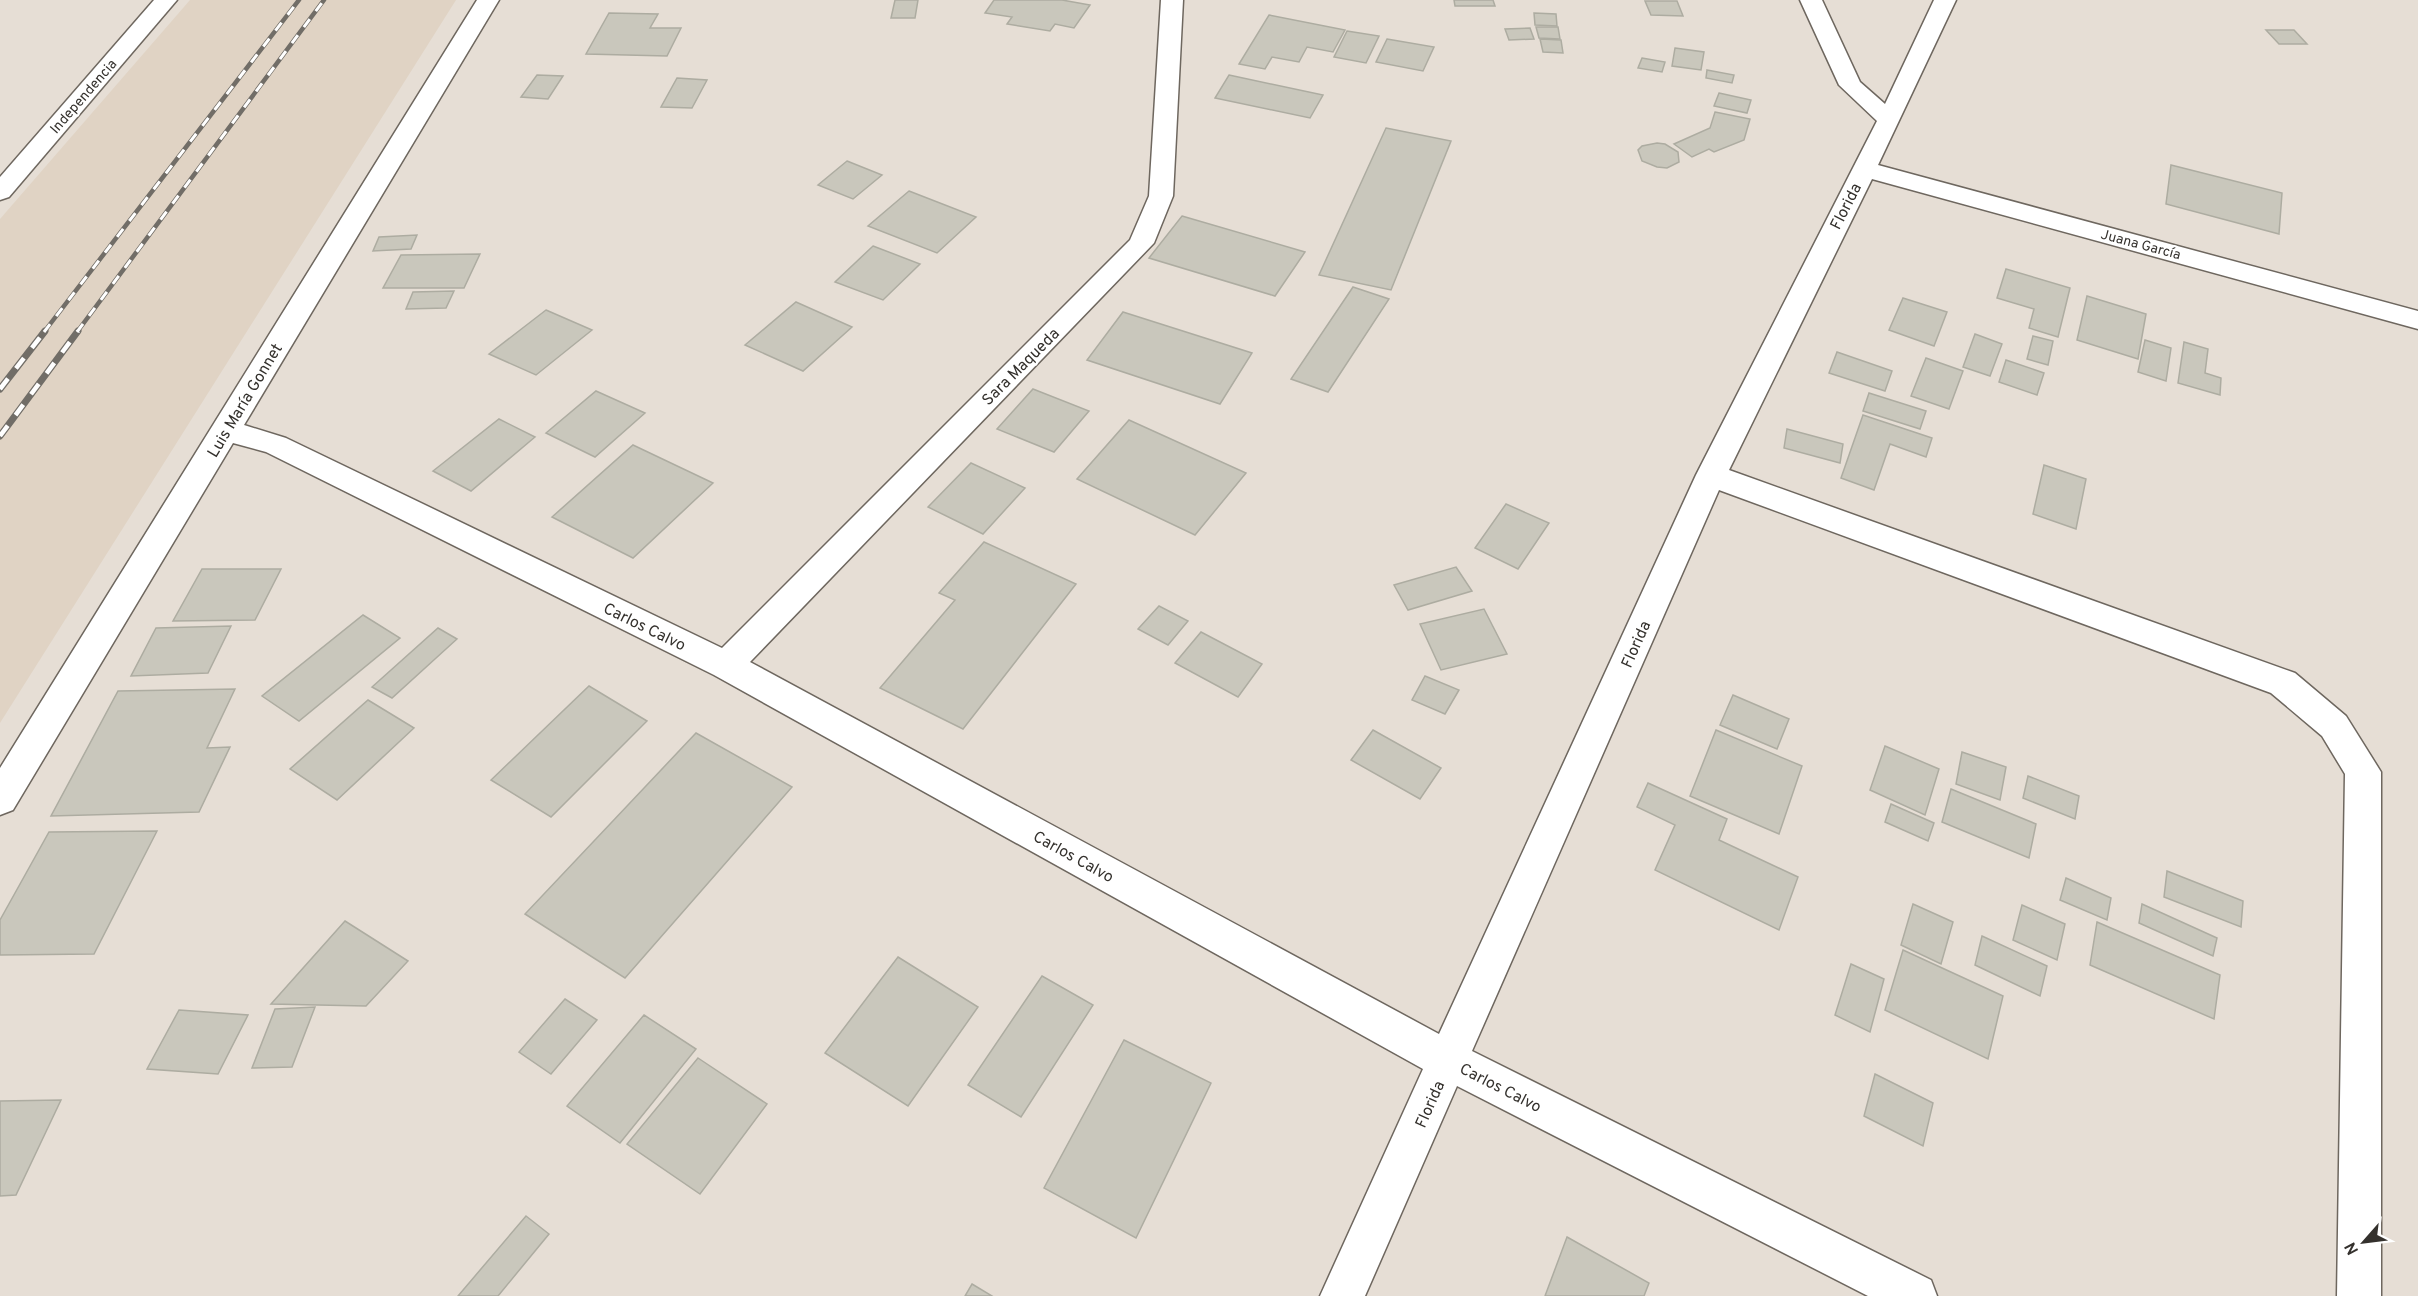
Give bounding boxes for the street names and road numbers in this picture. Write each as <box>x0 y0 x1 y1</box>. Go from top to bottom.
street label: Independencia <box>47 56 121 138</box>
street label: Florida <box>1827 180 1867 234</box>
street label: Juana García <box>2099 227 2182 264</box>
street label: Sara Maqueda <box>978 324 1064 410</box>
street label: Luis María Gonnet <box>204 340 288 462</box>
street label: Carlos Calvo <box>600 599 689 656</box>
street label: Florida <box>1618 618 1656 672</box>
street label: Carlos Calvo <box>1029 827 1117 888</box>
street label: Carlos Calvo <box>1456 1060 1544 1118</box>
street label: Florida <box>1412 1078 1450 1132</box>

